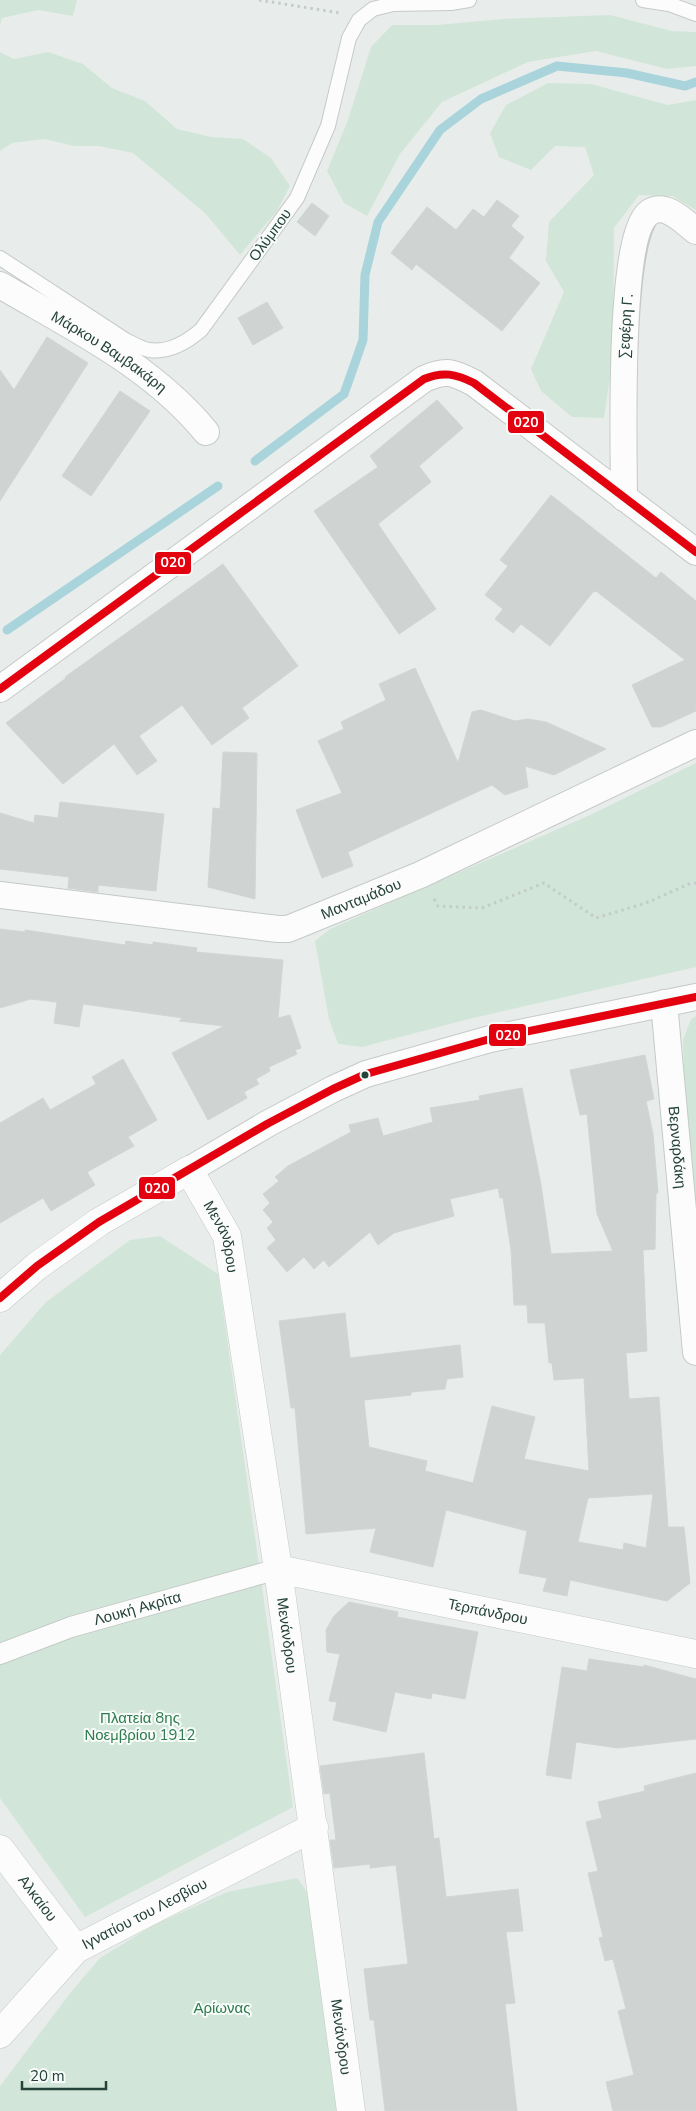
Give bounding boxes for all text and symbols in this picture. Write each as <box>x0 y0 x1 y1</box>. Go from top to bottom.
street label: Ολύμπου <box>244 205 296 265</box>
street label: Σεφέρη Γ. <box>614 293 638 359</box>
street label: Μάρκου Βαμβακάρη <box>48 306 171 398</box>
line badge: 020 <box>507 410 545 434</box>
text: 020 <box>513 413 539 432</box>
line badge: 020 <box>154 551 192 575</box>
text: 020 <box>160 553 186 572</box>
street label: Μανταμάδου <box>318 874 404 924</box>
line badge: 020 <box>488 1023 527 1047</box>
text: 020 <box>495 1026 521 1045</box>
unlabelled marker <box>360 1070 370 1080</box>
street label: Βερναρδάκη <box>663 1105 691 1190</box>
line badge: 020 <box>138 1176 176 1200</box>
text: 020 <box>144 1179 170 1198</box>
street label: Μενάνδρου <box>199 1197 243 1274</box>
street label: Λουκή Ακρίτα <box>91 1587 184 1630</box>
street label: Τερπάνδρου <box>446 1594 529 1630</box>
street label: Μενάνδρου <box>272 1596 302 1675</box>
park label: Πλατεία 8ης Νοεμβρίου 1912 <box>84 1708 196 1745</box>
street label: Αλκαίου <box>13 1871 62 1926</box>
street label: Ιγνατίου του Λεσβίου <box>78 1873 211 1954</box>
park label: Αρίωνας <box>194 1998 250 2018</box>
street label: Μενάνδρου <box>326 1998 356 2076</box>
scale bar <box>22 2058 106 2090</box>
text: 20 m <box>30 2066 65 2086</box>

